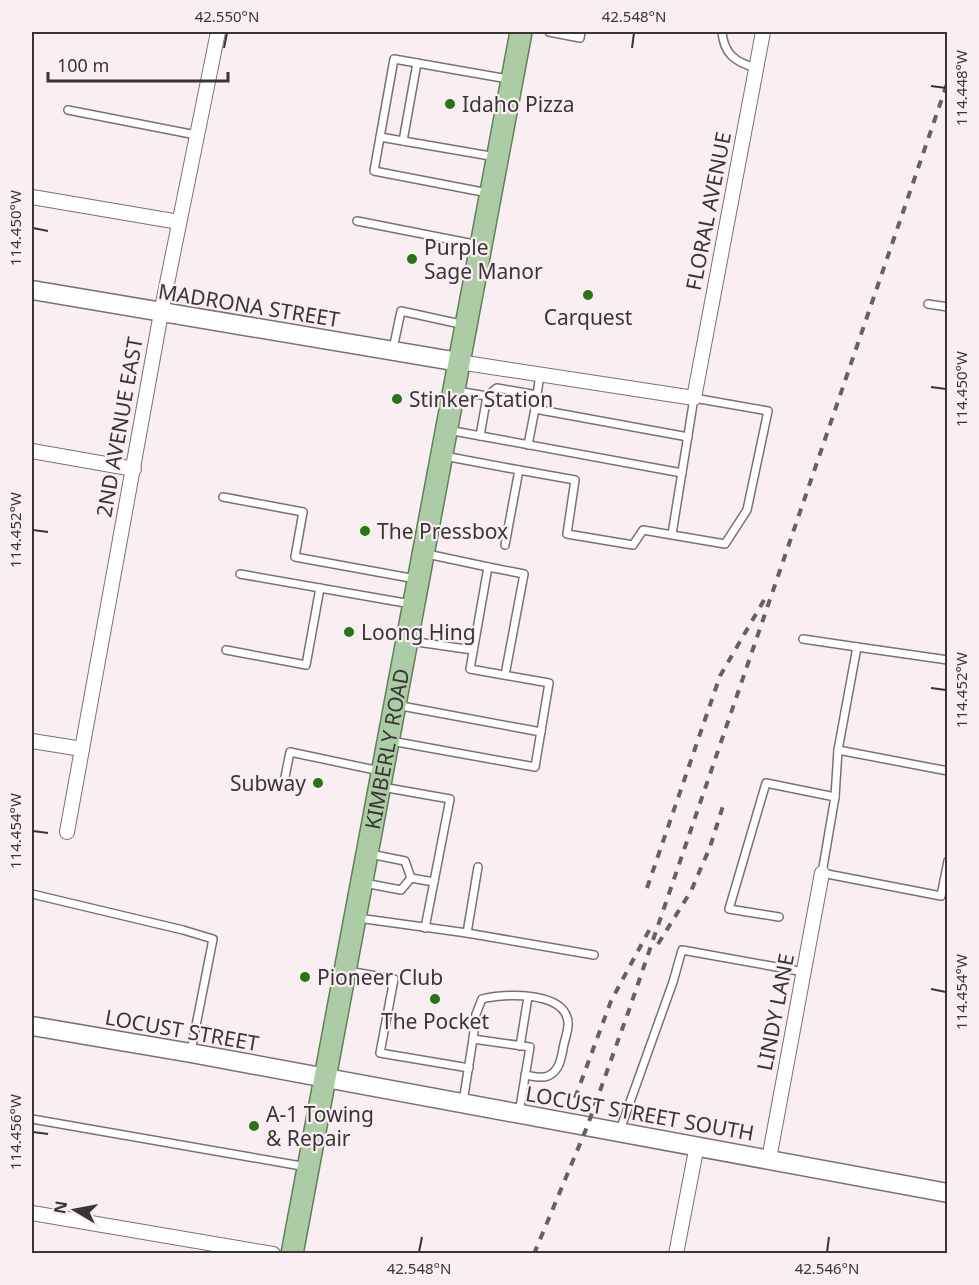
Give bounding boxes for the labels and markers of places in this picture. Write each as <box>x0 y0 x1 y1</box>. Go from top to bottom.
place label: Idaho Pizza <box>462 90 575 118</box>
marker: Idaho Pizza <box>443 97 457 111</box>
place label: Purple Sage Manor <box>424 233 543 285</box>
marker: Purple Sage Manor <box>405 252 419 266</box>
marker: Carquest <box>581 288 595 302</box>
place label: Carquest <box>544 303 633 331</box>
place label: Stinker Station <box>409 385 553 413</box>
marker: Stinker Station <box>390 392 404 406</box>
place label: The Pressbox <box>377 517 508 545</box>
marker: The Pressbox <box>358 524 372 538</box>
place label: Loong Hing <box>361 618 476 646</box>
marker: Loong Hing <box>342 625 356 639</box>
place label: Subway <box>230 769 306 797</box>
marker: Subway <box>311 776 325 790</box>
place label: Pioneer Club <box>317 963 443 991</box>
marker: Pioneer Club <box>298 970 312 984</box>
marker: The Pocket <box>428 992 442 1006</box>
place label: The Pocket <box>381 1007 489 1035</box>
place label: A-1 Towing & Repair <box>266 1100 374 1152</box>
marker: A-1 Towing & Repair <box>247 1119 261 1133</box>

